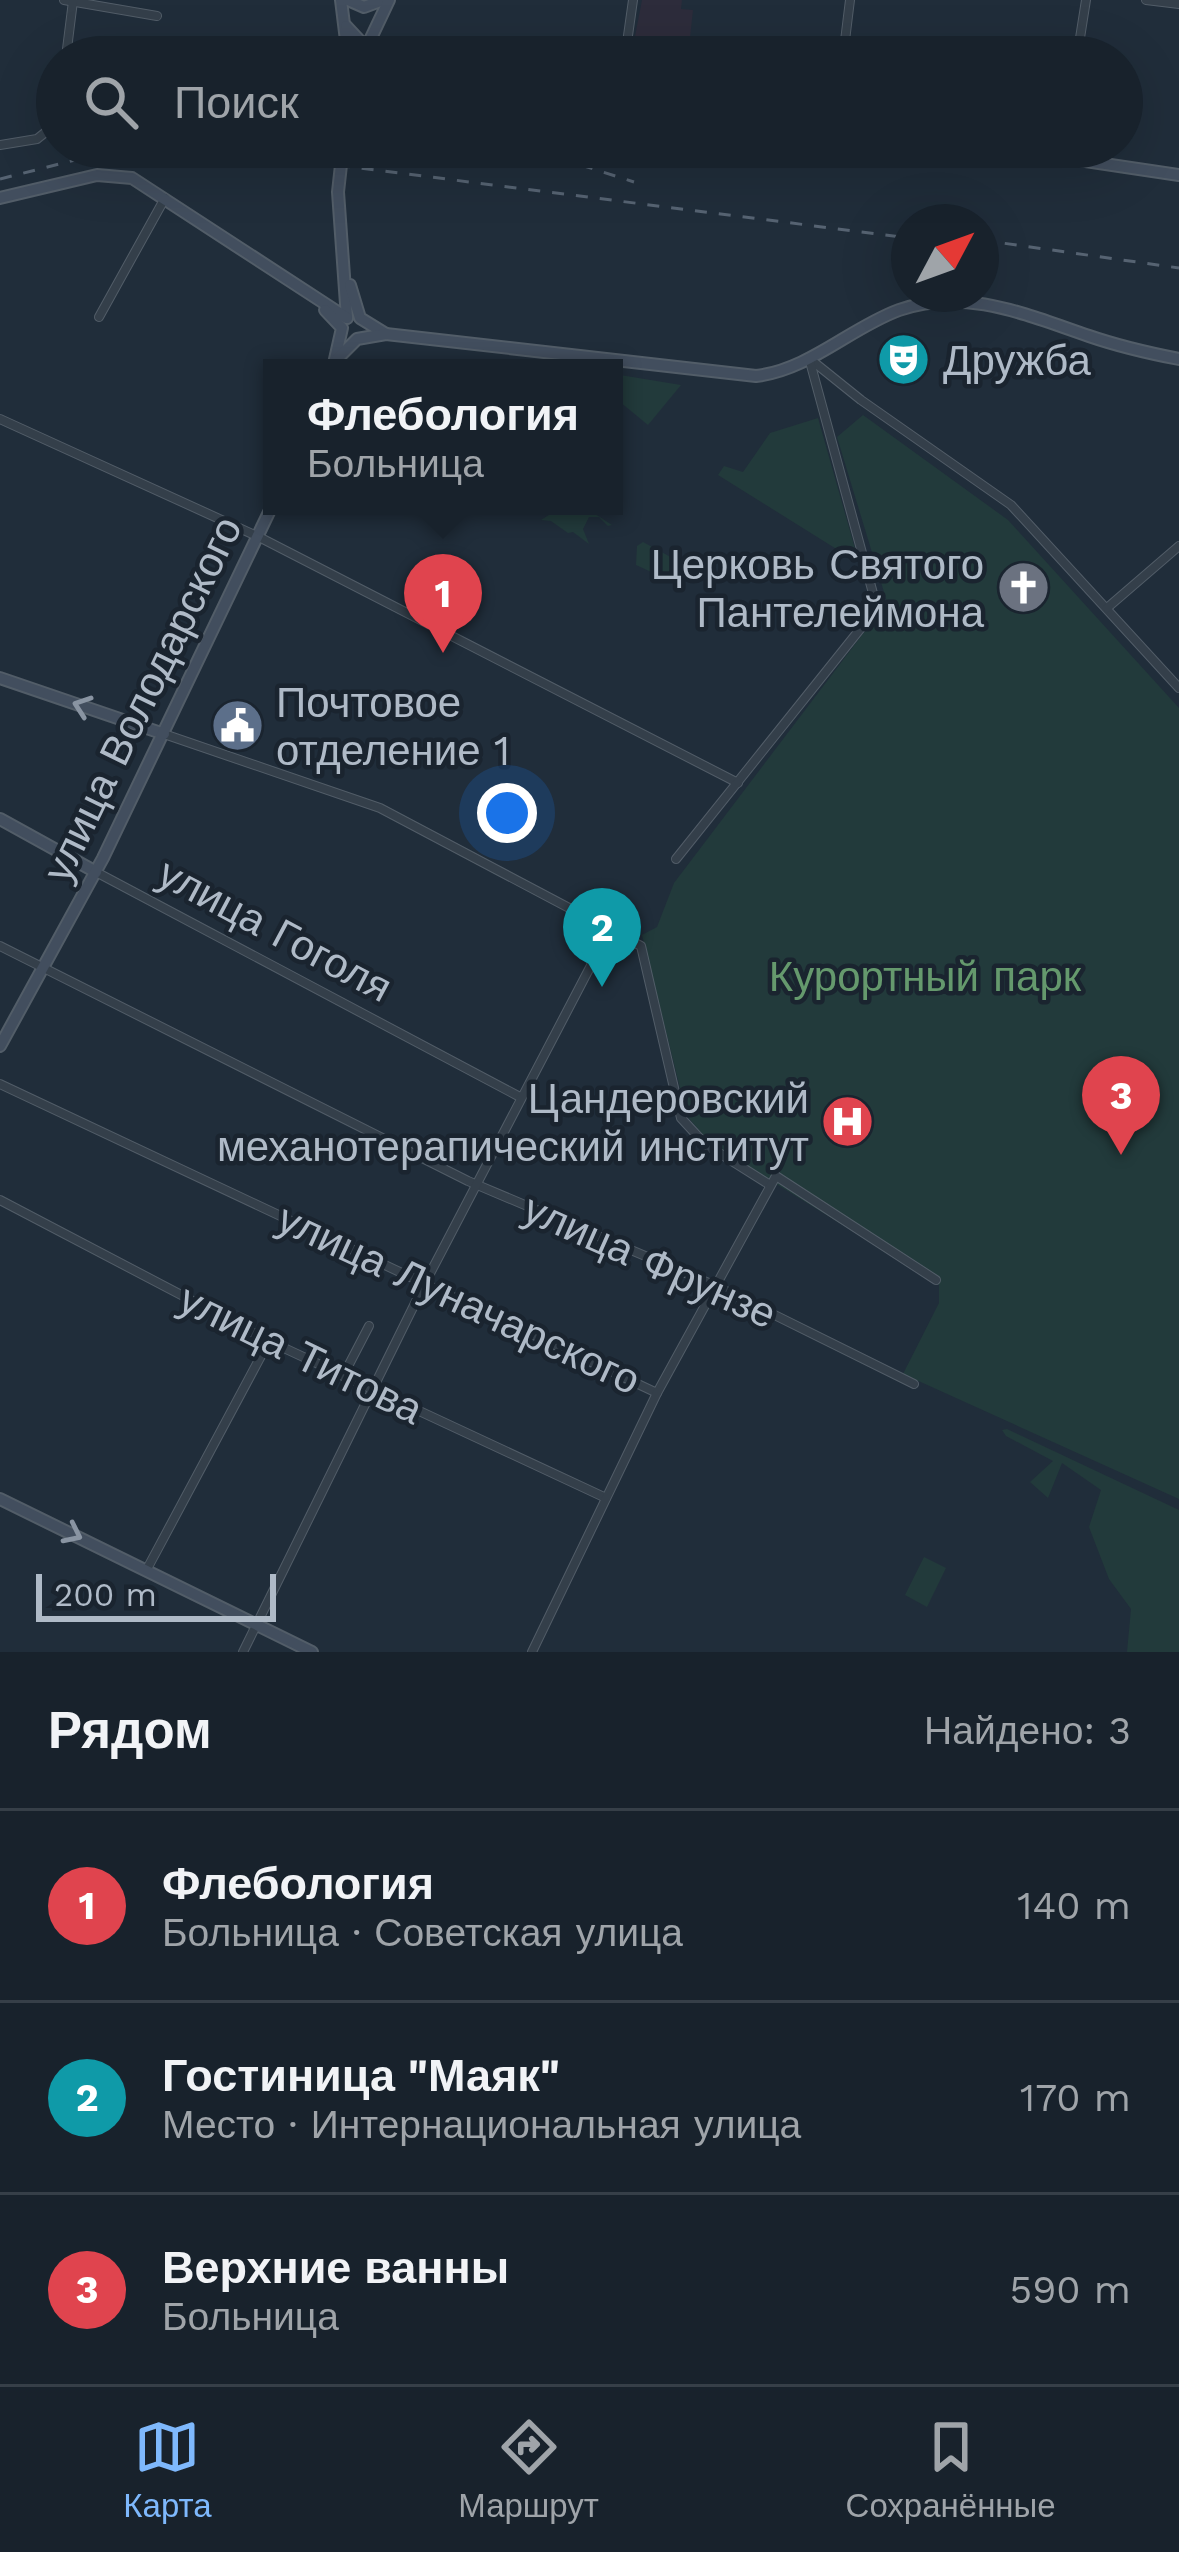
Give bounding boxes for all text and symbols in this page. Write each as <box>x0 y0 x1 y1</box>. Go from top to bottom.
search box <box>36 36 1143 168</box>
icon: search <box>78 69 144 135</box>
text: Поиск <box>174 76 299 129</box>
north arrow <box>891 204 999 312</box>
theatre icon: Дружба <box>876 332 932 388</box>
place label: Дружба <box>943 336 1091 385</box>
popup <box>263 359 623 515</box>
text: Флебология <box>307 388 579 441</box>
text: Больница <box>307 441 484 486</box>
street label: улица Володарского <box>32 509 252 889</box>
place label: Церковь Святого Пантелеймона <box>651 540 985 637</box>
pin: 1 <box>404 554 482 653</box>
church icon: Церковь Святого Пантелеймона <box>995 560 1051 616</box>
place label: Почтовое отделение 1 <box>276 678 511 775</box>
one-way arrow <box>72 695 93 720</box>
public building icon: Почтовое отделение 1 <box>209 698 265 754</box>
your location <box>477 783 537 843</box>
street label: улица Гоголя <box>150 848 400 1012</box>
pin: 2 <box>563 888 641 987</box>
park label: Курортный парк <box>769 952 1082 1001</box>
pin: 3 <box>1082 1056 1160 1155</box>
place label: Цандеровский механотерапический институт <box>217 1074 809 1171</box>
hospital icon: Цандеровский механотерапический институт <box>820 1094 876 1150</box>
street label: улица Фрунзе <box>516 1184 784 1338</box>
street label: улица Луначарского <box>270 1194 648 1404</box>
street label: улица Титова <box>171 1274 431 1434</box>
one-way arrow <box>61 1520 82 1543</box>
scale bar <box>36 1568 276 1621</box>
text: 200 m <box>54 1575 157 1614</box>
text: Рядом <box>48 1701 212 1760</box>
text: Найдено: 3 <box>924 1708 1131 1753</box>
text: Флебология <box>162 1857 434 1910</box>
text: 1 <box>79 1883 95 1928</box>
text: 140 m <box>1017 1883 1131 1928</box>
text: Больница · Советская улица <box>162 1910 683 1955</box>
text: Гостиница "Маяк" <box>162 2049 560 2102</box>
text: 2 <box>75 2075 99 2120</box>
text: 170 m <box>1020 2075 1131 2120</box>
text: Место · Интернациональная улица <box>162 2102 801 2147</box>
text: Верхние ванны <box>162 2241 509 2294</box>
text: 3 <box>75 2267 99 2312</box>
text: 590 m <box>1010 2267 1131 2312</box>
text: Больница <box>162 2294 339 2339</box>
tab: Карта <box>123 2414 212 2525</box>
tab: Маршрут <box>458 2414 599 2525</box>
tab: Сохранённые <box>846 2414 1056 2525</box>

